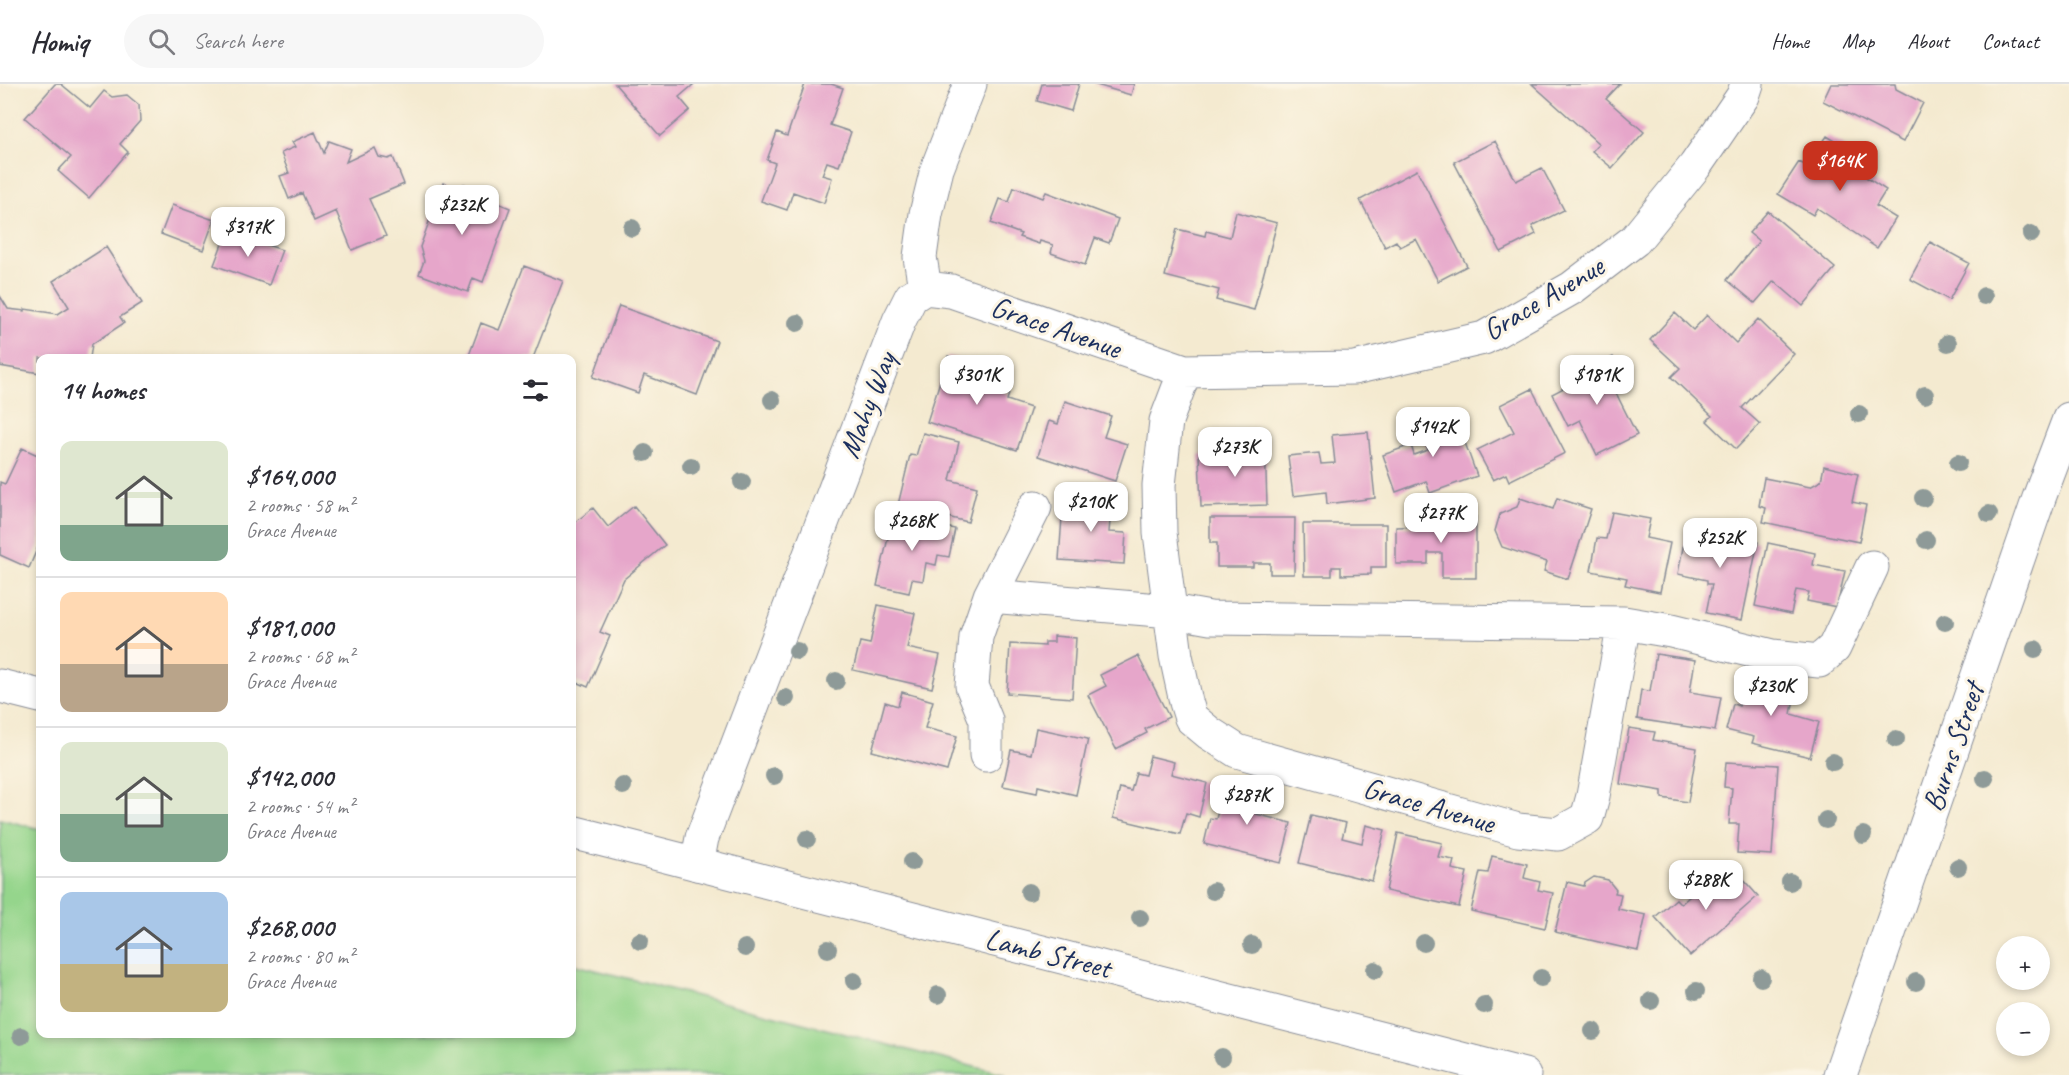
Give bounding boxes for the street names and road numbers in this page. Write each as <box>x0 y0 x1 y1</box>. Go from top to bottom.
street label: Grace Avenue <box>1475 246 1612 349</box>
street label: Grace Avenue <box>986 287 1128 368</box>
street label: Mahy Way <box>830 344 905 463</box>
street label: Burns Street <box>1913 674 1994 816</box>
street label: Grace Avenue <box>1359 768 1501 842</box>
street label: Lamb Street <box>981 919 1118 988</box>

